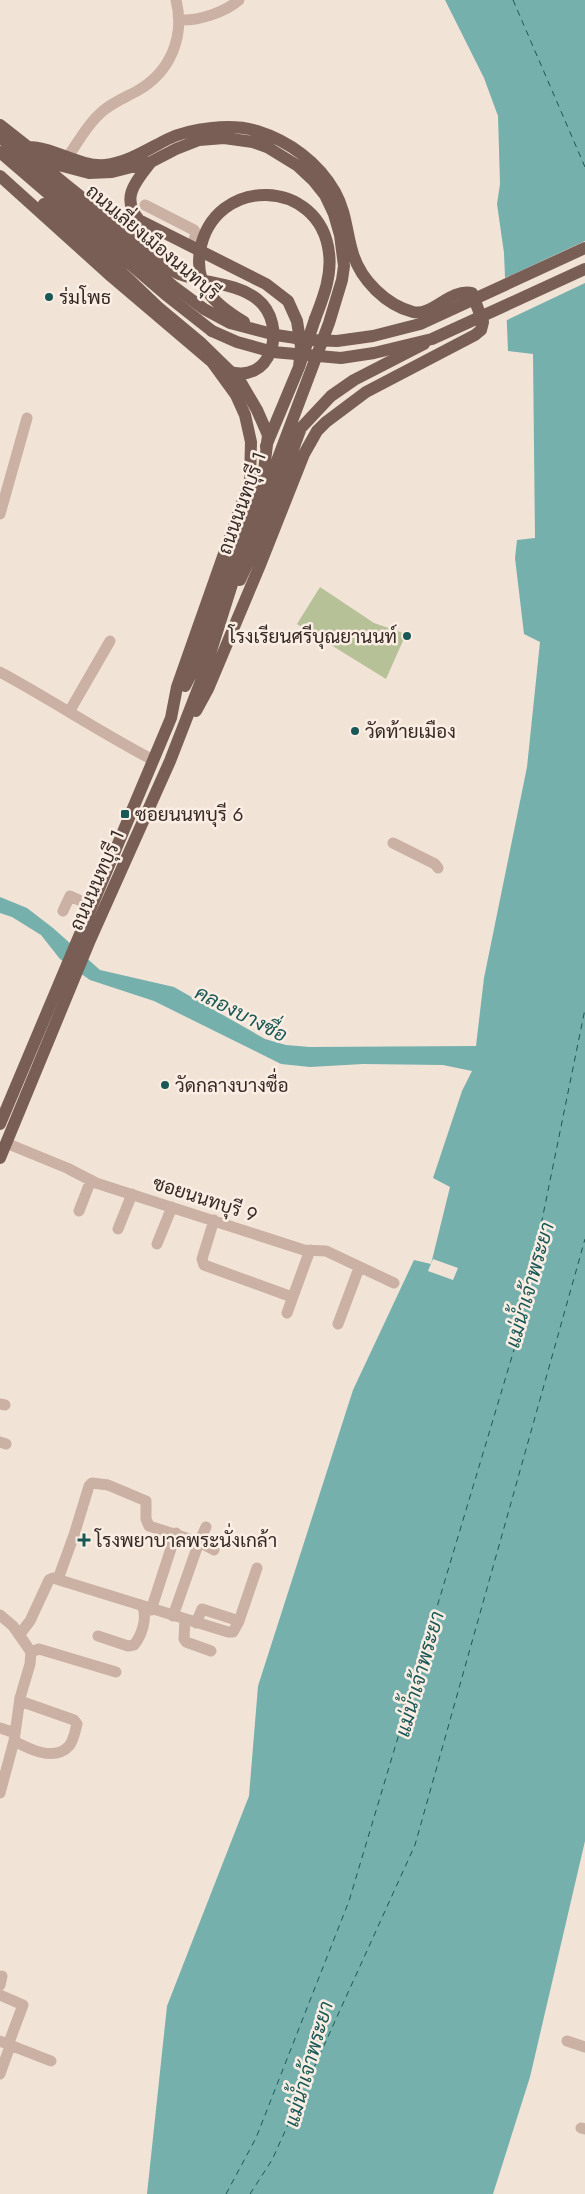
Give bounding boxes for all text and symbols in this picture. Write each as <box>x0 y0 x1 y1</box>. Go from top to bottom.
street label: ถนนเลี่ยงเมืองนนทบุรี <box>80 175 228 306</box>
place label: ร่มโพธ <box>59 284 111 311</box>
marker: ร่มโพธ <box>43 291 55 303</box>
street label: ถนนนนทบุรี 1 <box>211 448 273 558</box>
place label: โรงเรียนศรีบุณยานนท์ <box>227 623 397 650</box>
marker: โรงเรียนศรีบุณยานนท์ <box>401 630 413 642</box>
place label: วัดท้ายเมือง <box>365 718 456 745</box>
marker: วัดท้ายเมือง <box>349 725 361 737</box>
place label: ซอยนนทบุรี 6 <box>135 801 244 828</box>
marker: ซอยนนทบุรี 6 <box>119 808 131 820</box>
street label: ถนนนนทบุรี 1 <box>63 825 131 935</box>
water label: คลองบางซื่อ <box>190 976 294 1050</box>
place label: วัดกลางบางซื่อ <box>175 1068 289 1099</box>
marker: วัดกลางบางซื่อ <box>159 1079 171 1091</box>
street label: ซอยนนทบุรี 9 <box>149 1169 261 1229</box>
water label: แม่น้ำเจ้าพระยา <box>494 1218 562 1351</box>
place label: โรงพยาบาลพระนั่งเกล้า <box>94 1523 277 1554</box>
marker: โรงพยาบาลพระนั่งเกล้า <box>77 1533 91 1547</box>
water label: แม่น้ำเจ้าพระยา <box>384 1607 452 1740</box>
water label: แม่น้ำเจ้าพระยา <box>273 1997 341 2130</box>

